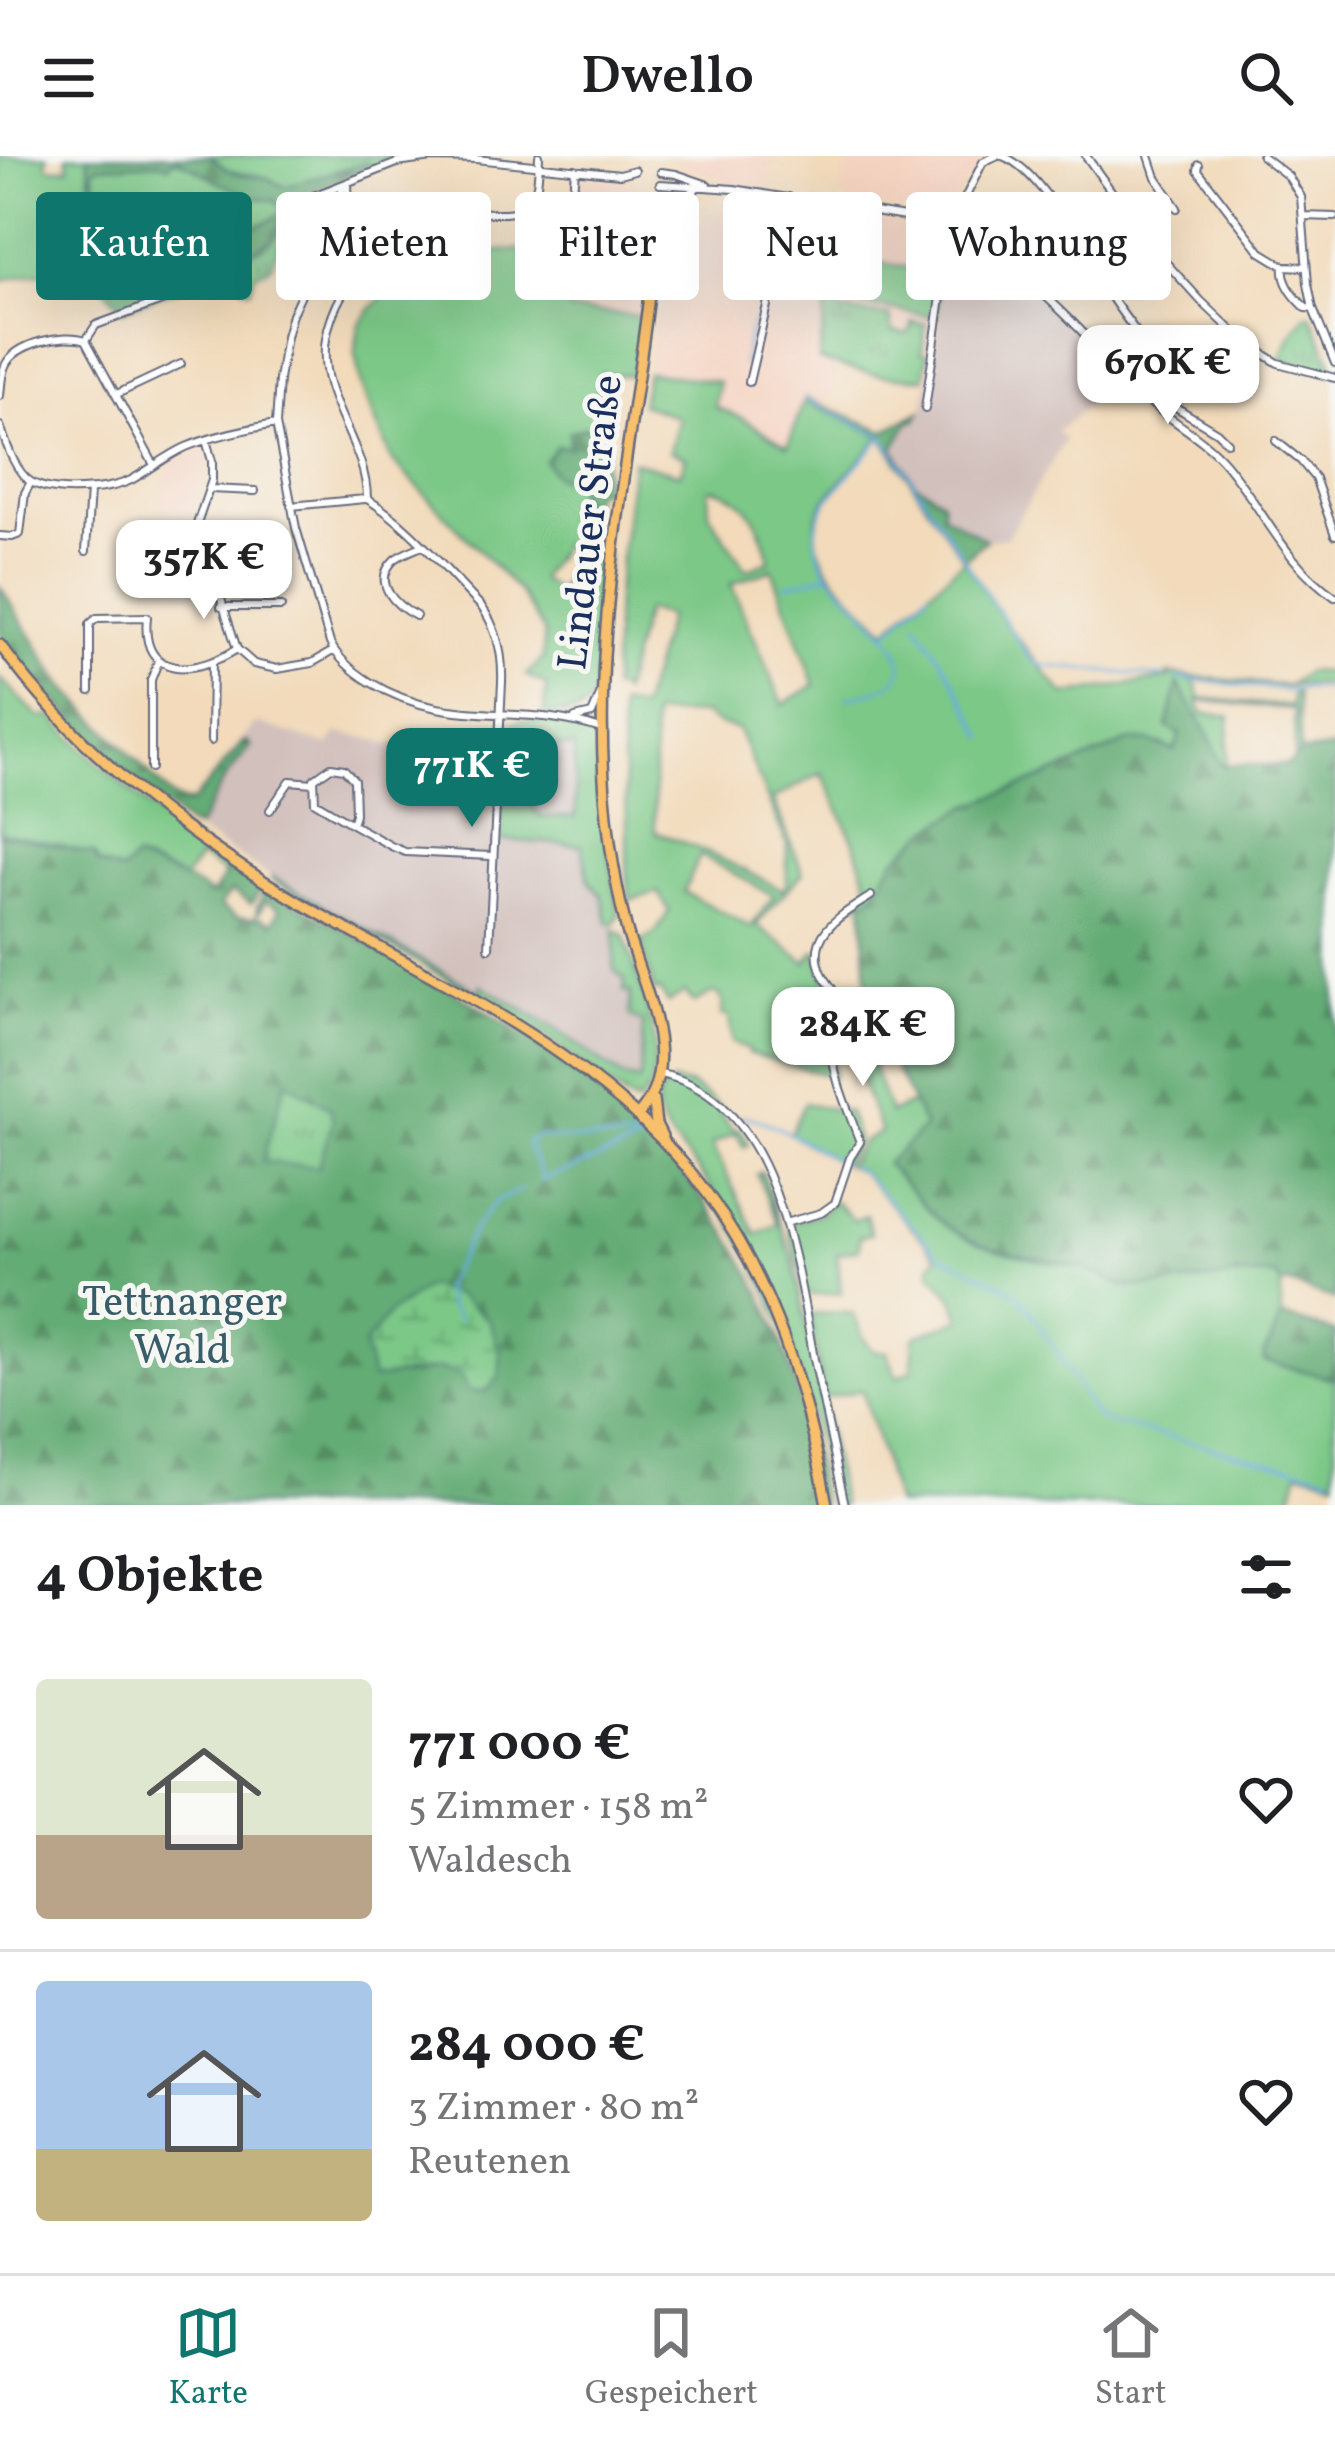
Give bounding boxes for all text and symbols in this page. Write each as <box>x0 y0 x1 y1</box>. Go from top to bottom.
text: Dwello <box>581 41 754 116</box>
icon: menu <box>36 45 102 111</box>
icon: search <box>1233 45 1299 111</box>
chip: Kaufen <box>36 192 252 300</box>
chip: Mieten <box>276 192 491 300</box>
chip: Filter <box>515 192 699 300</box>
chip: Neu <box>723 192 882 300</box>
chip: Wohnung <box>906 192 1171 300</box>
pin: 670K € <box>1070 325 1266 427</box>
text: 670K € <box>1104 337 1232 391</box>
street label: Lindauer Straße <box>545 372 640 673</box>
pin: 357K € <box>106 520 302 622</box>
text: 357K € <box>143 532 265 586</box>
pin: 771K € <box>374 728 570 830</box>
text: 771K € <box>413 740 531 794</box>
pin: 284K € <box>765 987 961 1089</box>
text: 284K € <box>799 999 927 1053</box>
park label: Tettnanger Wald <box>82 1275 282 1382</box>
text: 4 Objekte <box>36 1542 264 1613</box>
icon: filters <box>1233 1544 1299 1610</box>
text: 771 000 € <box>408 1710 630 1781</box>
icon: home <box>132 1727 276 1871</box>
icon: heart <box>1233 1766 1299 1832</box>
text: 5 Zimmer · 158 m² <box>408 1781 708 1835</box>
text: Waldesch <box>408 1835 572 1889</box>
text: 284 000 € <box>408 2011 645 2082</box>
icon: home <box>132 2029 276 2173</box>
icon: heart <box>1233 2068 1299 2134</box>
text: 3 Zimmer · 80 m² <box>408 2082 699 2136</box>
text: Reutenen <box>408 2136 571 2190</box>
tab: Karte <box>168 2300 248 2418</box>
tab: Gespeichert <box>585 2300 758 2418</box>
tab: Start <box>1095 2300 1167 2418</box>

